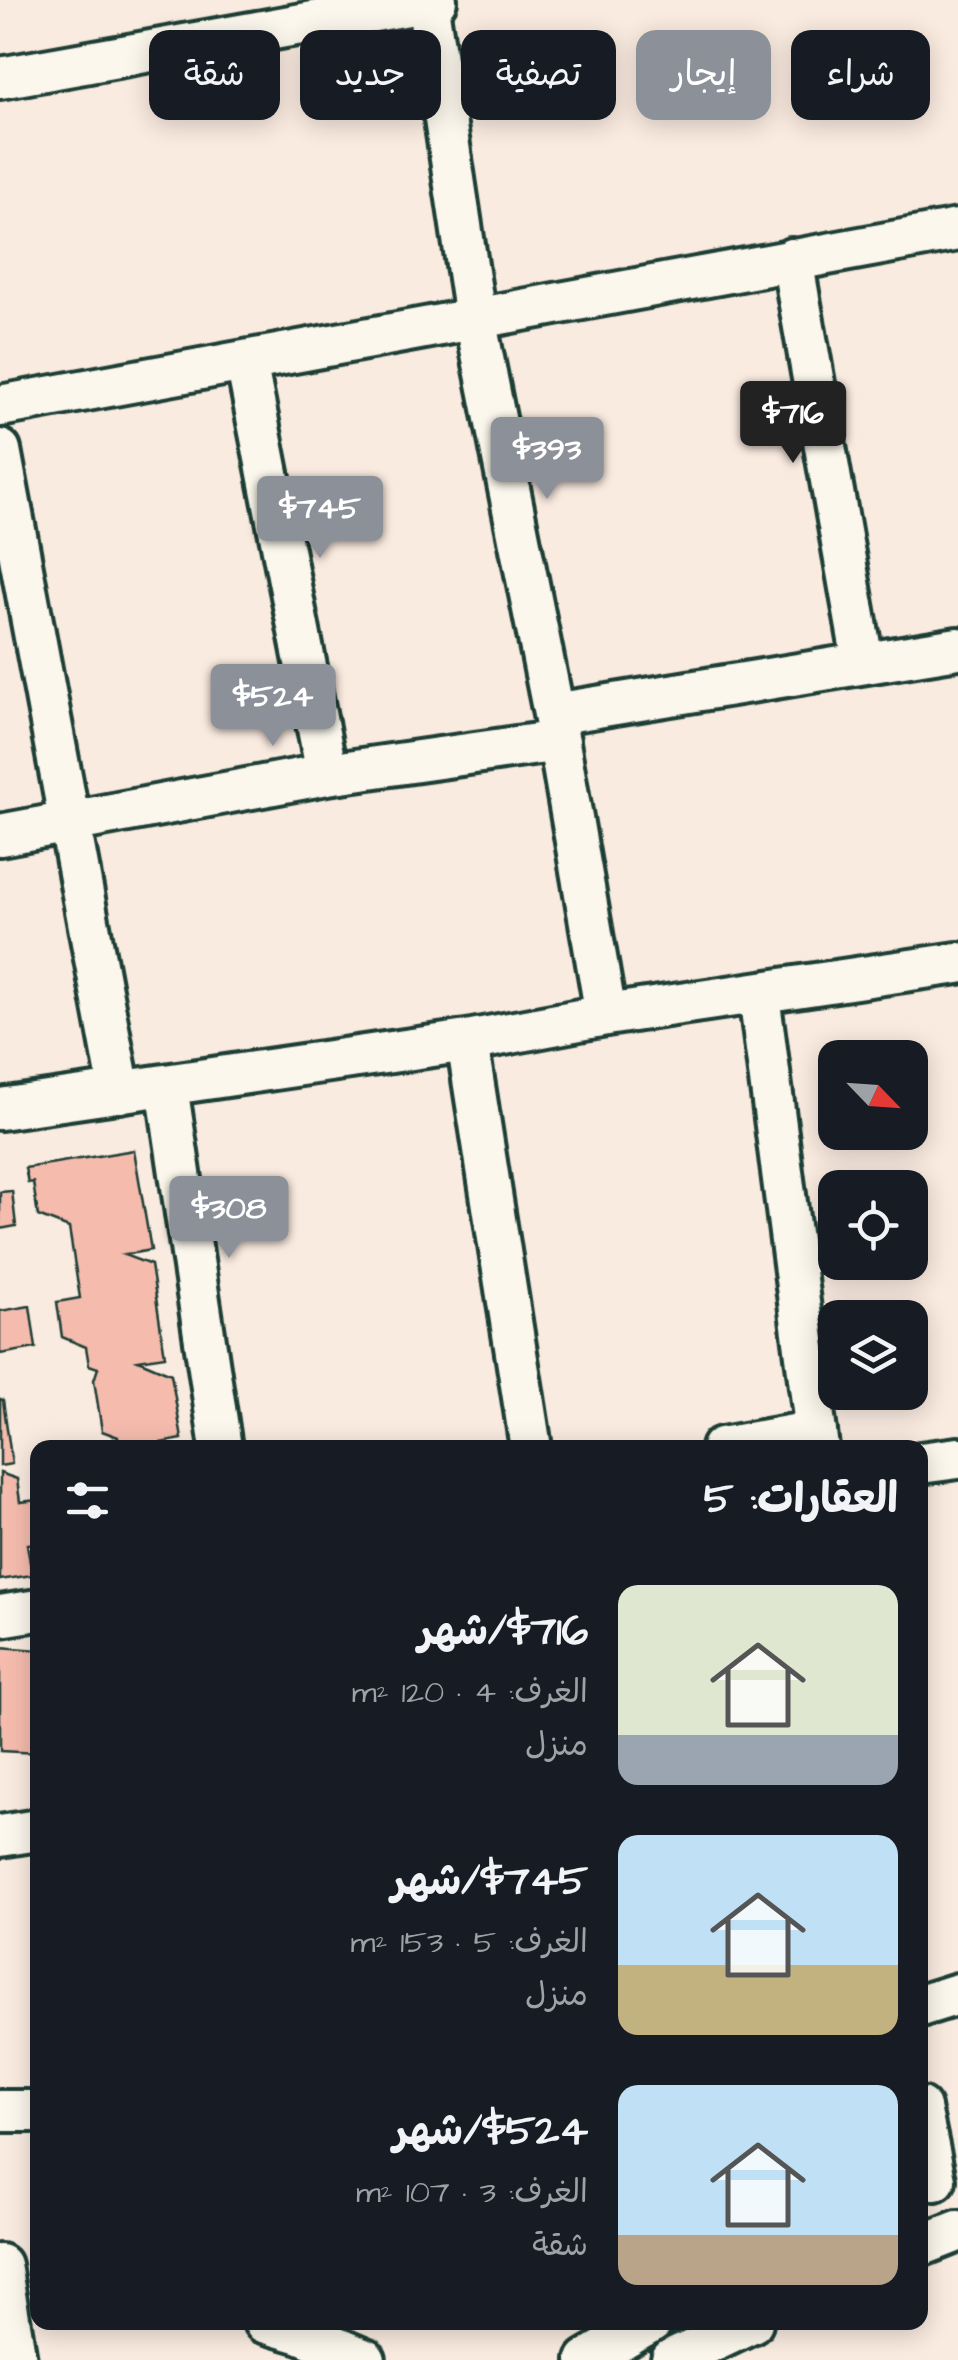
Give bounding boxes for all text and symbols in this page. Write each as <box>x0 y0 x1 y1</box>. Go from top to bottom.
chip: شقة <box>149 30 280 120</box>
chip: جديد <box>300 30 441 120</box>
chip: تصفية <box>461 30 616 120</box>
chip: إيجار <box>636 30 771 120</box>
chip: شراء <box>791 30 930 120</box>
pin: $716 <box>734 381 852 466</box>
text: $716 <box>762 391 824 436</box>
pin: $393 <box>488 417 606 502</box>
text: $393 <box>513 427 581 472</box>
pin: $745 <box>261 476 379 561</box>
text: $745 <box>279 486 361 531</box>
pin: $524 <box>214 664 332 749</box>
text: $524 <box>233 674 313 719</box>
north arrow <box>818 1040 928 1150</box>
map controls <box>818 1040 928 1410</box>
button: locate <box>818 1170 928 1280</box>
pin: $308 <box>170 1176 288 1261</box>
text: $308 <box>191 1186 267 1231</box>
button: layers <box>818 1300 928 1410</box>
text: العقارات: 5 <box>704 1471 898 1529</box>
icon: filters <box>60 1473 115 1528</box>
text: $716/شهر <box>418 1603 588 1661</box>
icon: home <box>698 1625 818 1745</box>
text: الغرف: 4 · 120 m² <box>352 1670 588 1715</box>
text: منزل <box>525 1723 588 1768</box>
text: $745/شهر <box>392 1853 588 1911</box>
icon: home <box>698 1875 818 1995</box>
text: الغرف: 5 · 153 m² <box>351 1920 588 1965</box>
text: منزل <box>525 1973 588 2018</box>
text: $524/شهر <box>393 2103 588 2161</box>
icon: home <box>698 2125 818 2245</box>
text: الغرف: 3 · 107 m² <box>356 2170 588 2215</box>
text: شقة <box>532 2223 588 2268</box>

